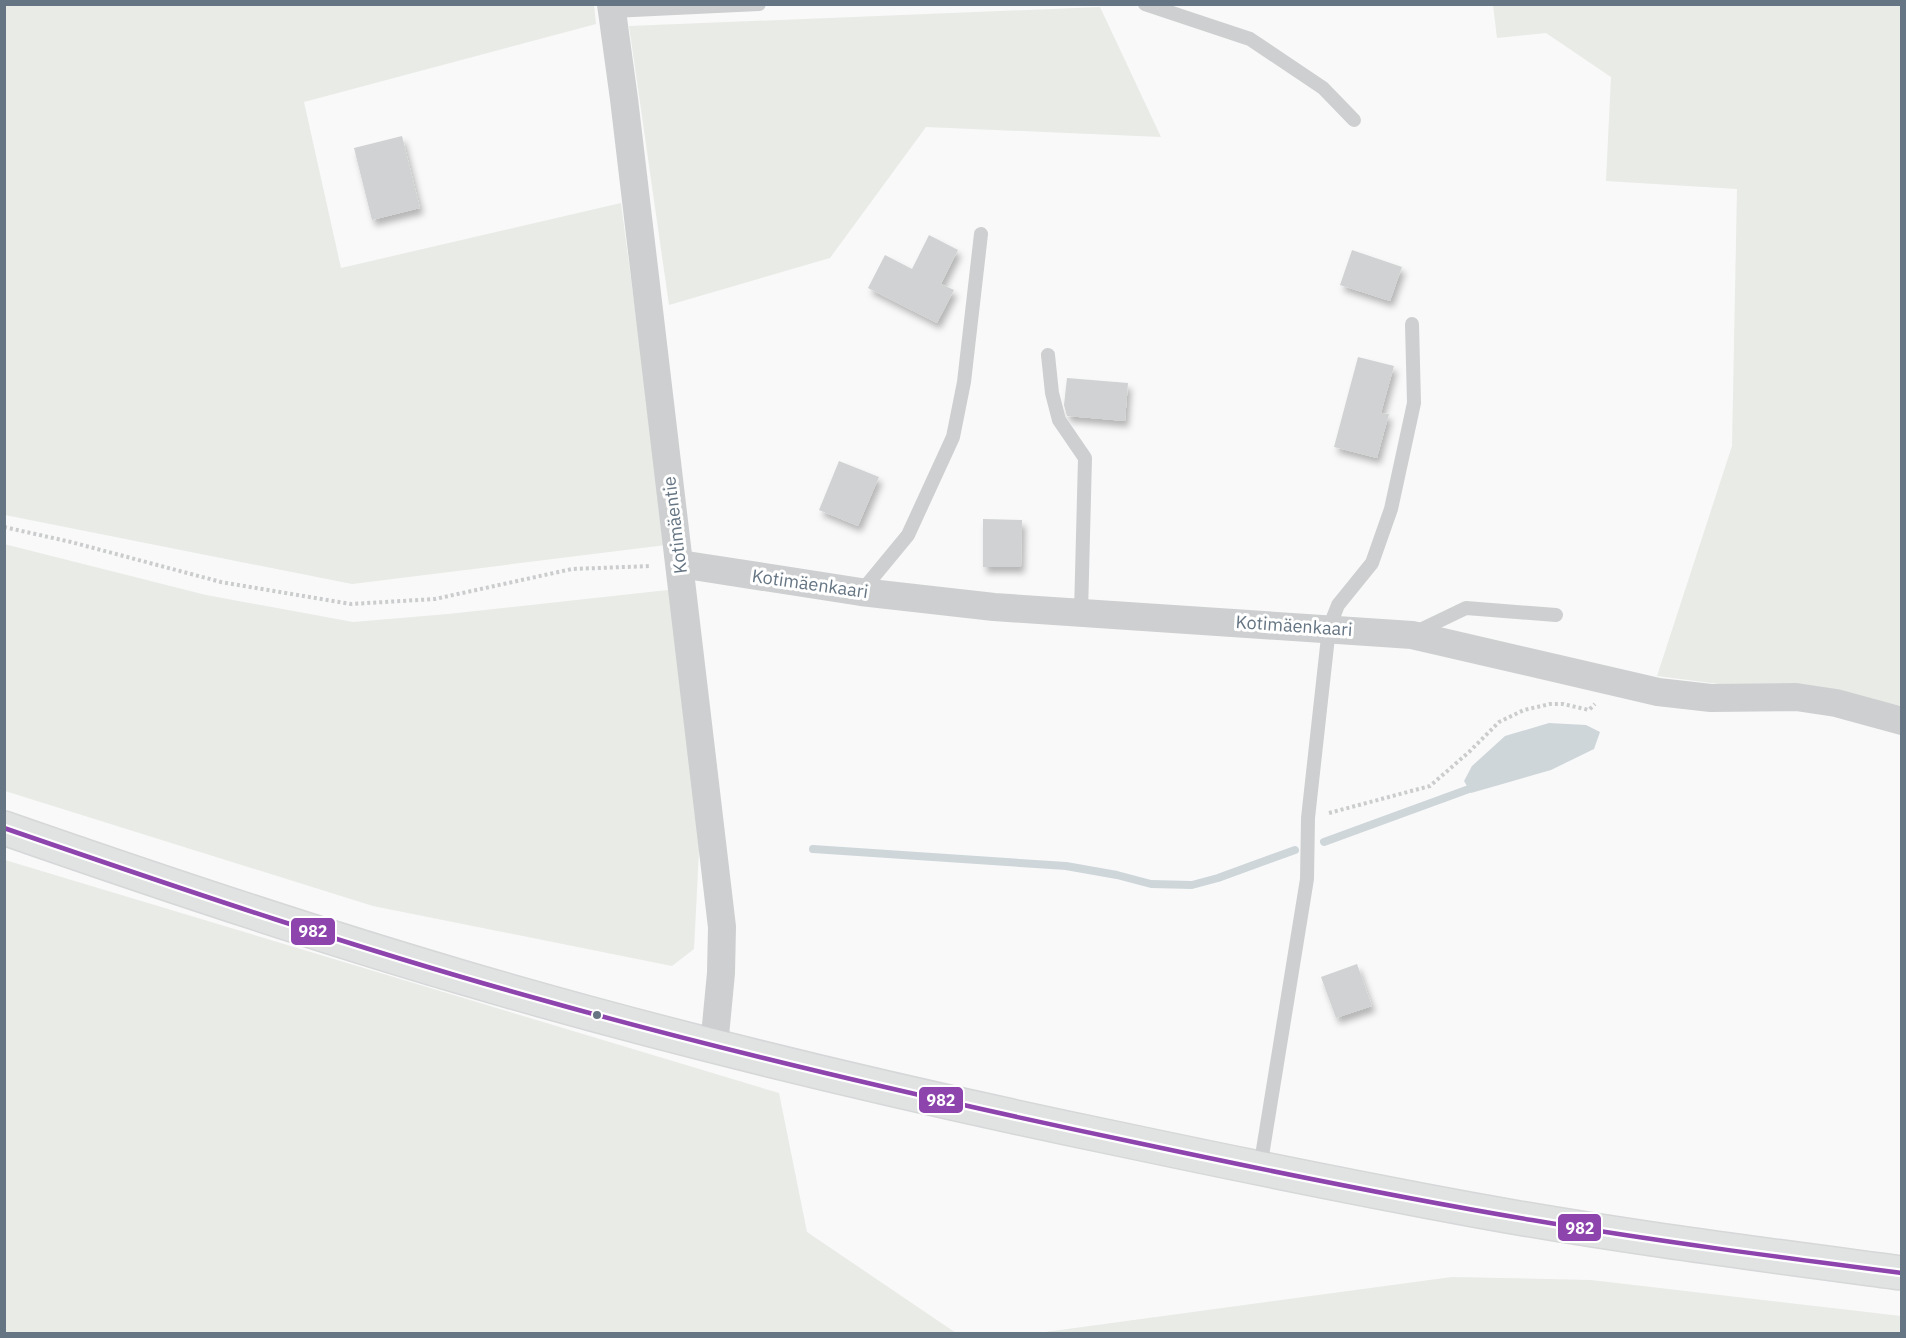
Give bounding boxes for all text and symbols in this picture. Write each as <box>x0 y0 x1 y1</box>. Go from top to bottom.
street label: Kotimäentie <box>657 475 692 575</box>
street label: Kotimäenkaari <box>751 564 870 603</box>
street label: Kotimäenkaari <box>1235 610 1353 641</box>
line badge: 982 <box>290 917 336 946</box>
text: 982 <box>299 921 327 941</box>
unlabelled marker <box>591 1009 603 1021</box>
line badge: 982 <box>918 1086 964 1114</box>
text: 982 <box>927 1090 955 1110</box>
line badge: 982 <box>1557 1213 1602 1242</box>
text: 982 <box>1566 1218 1594 1238</box>

